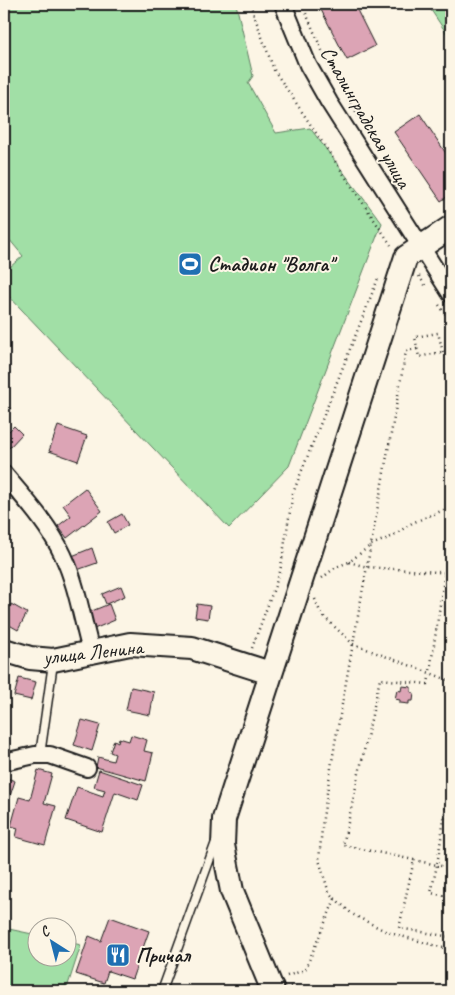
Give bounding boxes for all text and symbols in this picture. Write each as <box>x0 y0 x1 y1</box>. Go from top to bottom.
street label: Сталинградская улица <box>315 41 418 194</box>
sports icon: Стадион "Волга" <box>177 251 203 277</box>
place label: Стадион "Волга" <box>208 251 338 277</box>
street label: улица Ленина <box>40 634 146 670</box>
north arrow <box>28 918 78 968</box>
text: С <box>37 922 54 941</box>
restaurant icon: Причал <box>105 942 131 968</box>
place label: Причал <box>136 942 192 968</box>

